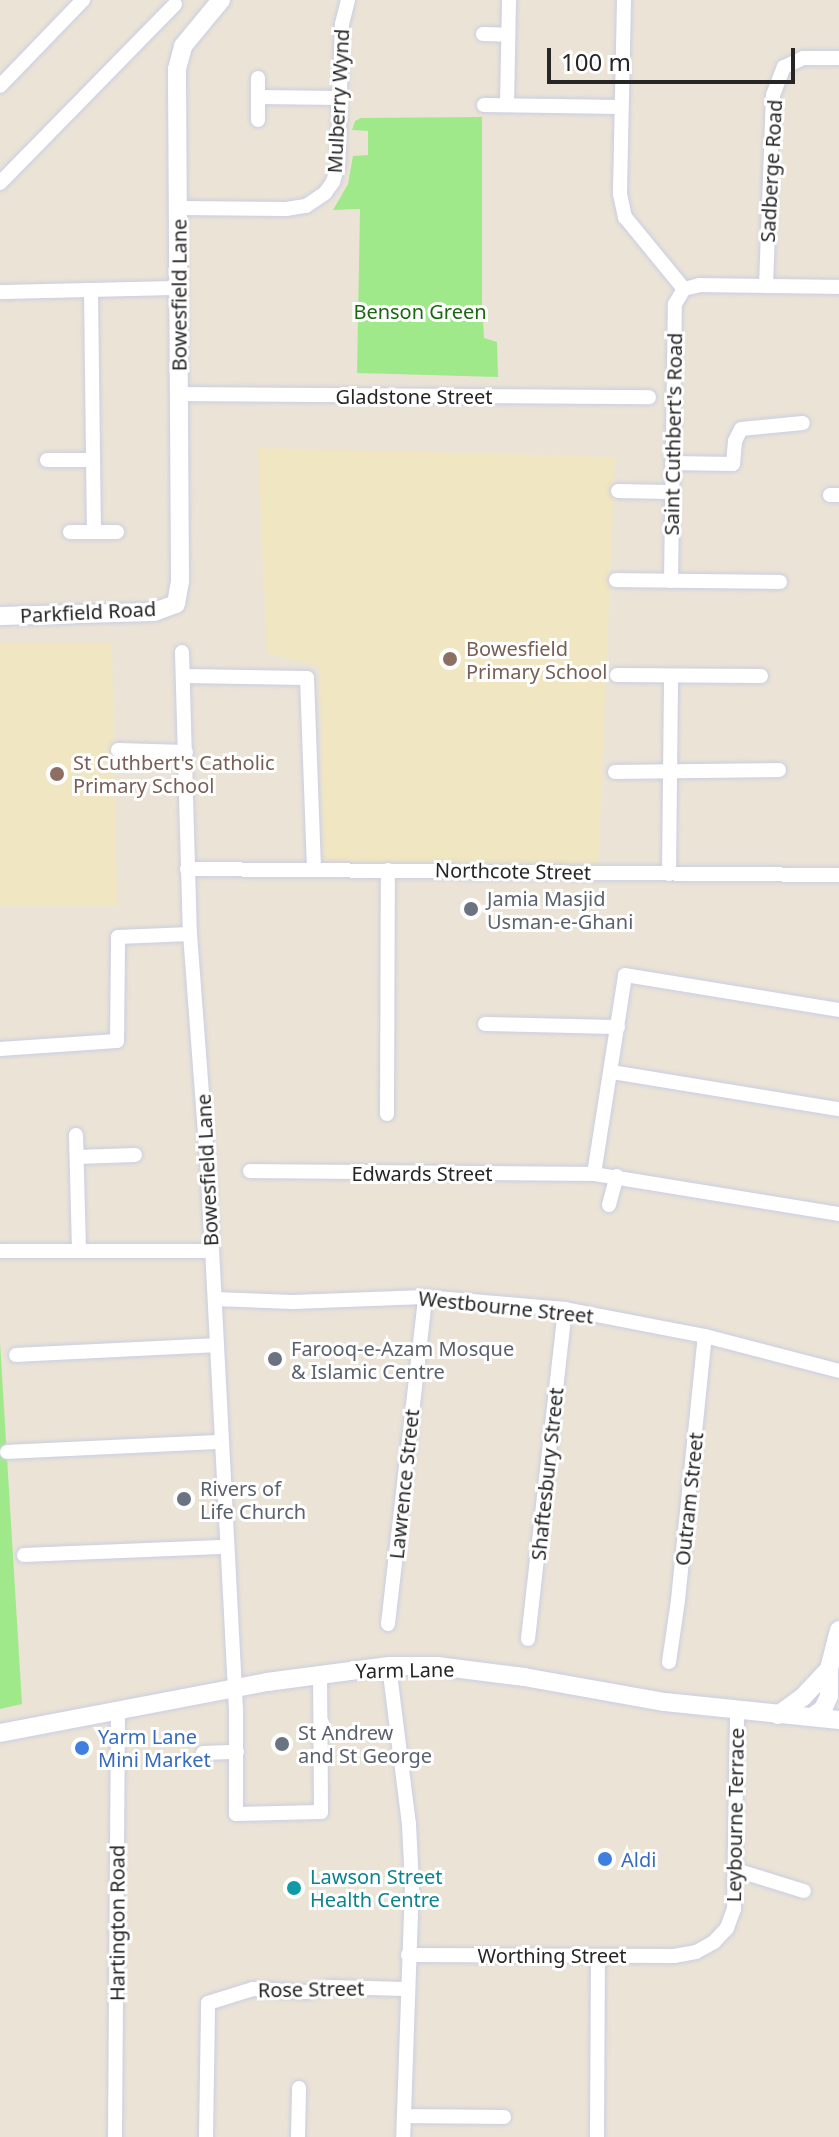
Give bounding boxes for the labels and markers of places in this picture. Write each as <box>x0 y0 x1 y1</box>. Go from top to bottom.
place label: Bowesfield Primary School <box>466 636 607 683</box>
marker: Bowesfield Primary School <box>441 650 459 668</box>
place label: St Cuthbert's Catholic Primary School <box>73 750 275 797</box>
marker: St Cuthbert's Catholic Primary School <box>48 765 66 783</box>
place label: Jamia Masjid Usman-e-Ghani <box>487 886 633 933</box>
marker: Jamia Masjid Usman-e-Ghani <box>462 900 480 918</box>
place label: Farooq-e-Azam Mosque & Islamic Centre <box>291 1336 514 1383</box>
marker: Farooq-e-Azam Mosque & Islamic Centre <box>266 1350 284 1368</box>
place label: Rivers of Life Church <box>200 1476 306 1523</box>
marker: Rivers of Life Church <box>175 1490 193 1508</box>
place label: St Andrew and St George <box>298 1720 432 1767</box>
place label: Yarm Lane Mini Market <box>98 1724 211 1771</box>
marker: St Andrew and St George <box>273 1735 291 1753</box>
marker: Yarm Lane Mini Market <box>73 1739 91 1757</box>
place label: Aldi <box>621 1847 656 1871</box>
marker: Aldi <box>596 1850 614 1868</box>
place label: Lawson Street Health Centre <box>310 1864 442 1911</box>
marker: Lawson Street Health Centre <box>285 1879 303 1897</box>

